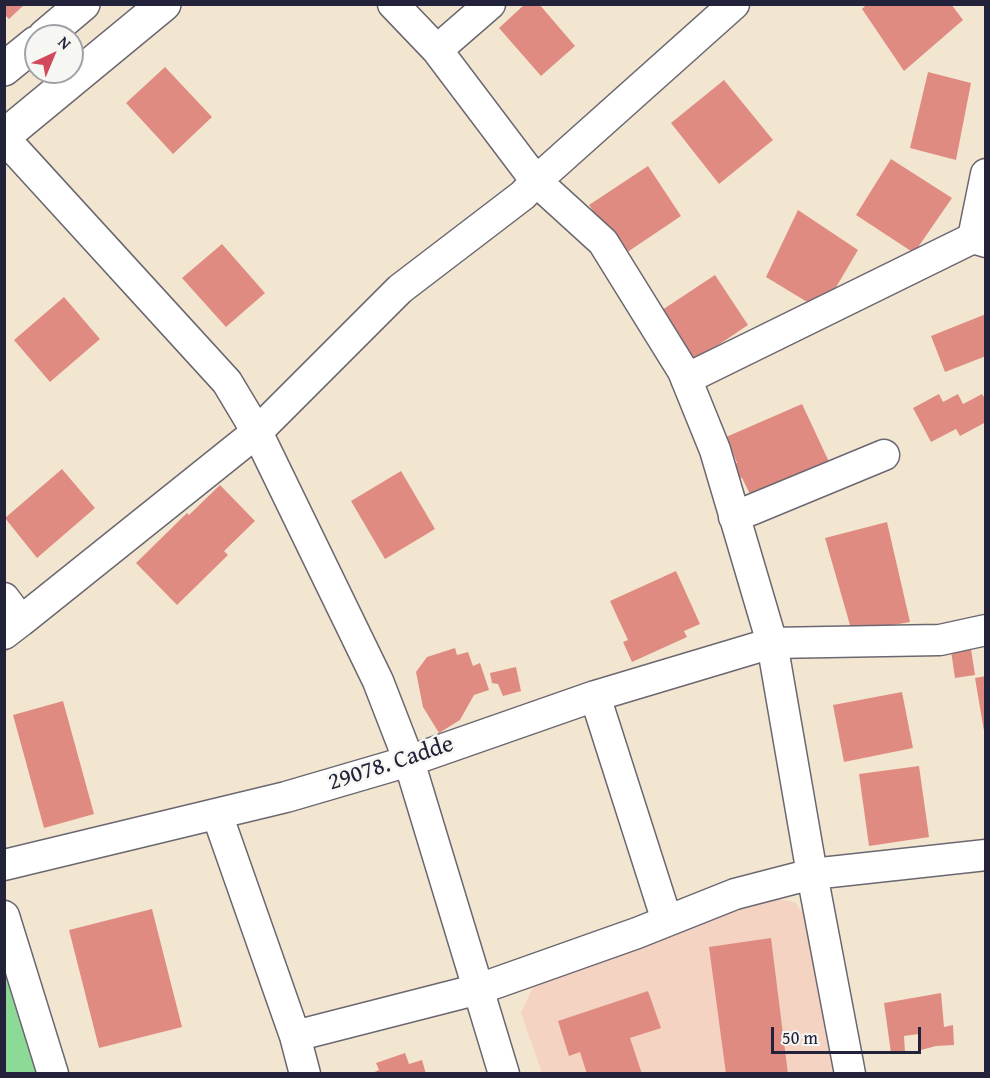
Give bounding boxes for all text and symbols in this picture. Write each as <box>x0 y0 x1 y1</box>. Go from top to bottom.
north arrow <box>24 24 84 84</box>
text: N <box>53 30 77 55</box>
street label: 29078. Cadde <box>325 730 457 798</box>
scale bar <box>774 1015 924 1053</box>
text: 50 m <box>782 1024 818 1051</box>

